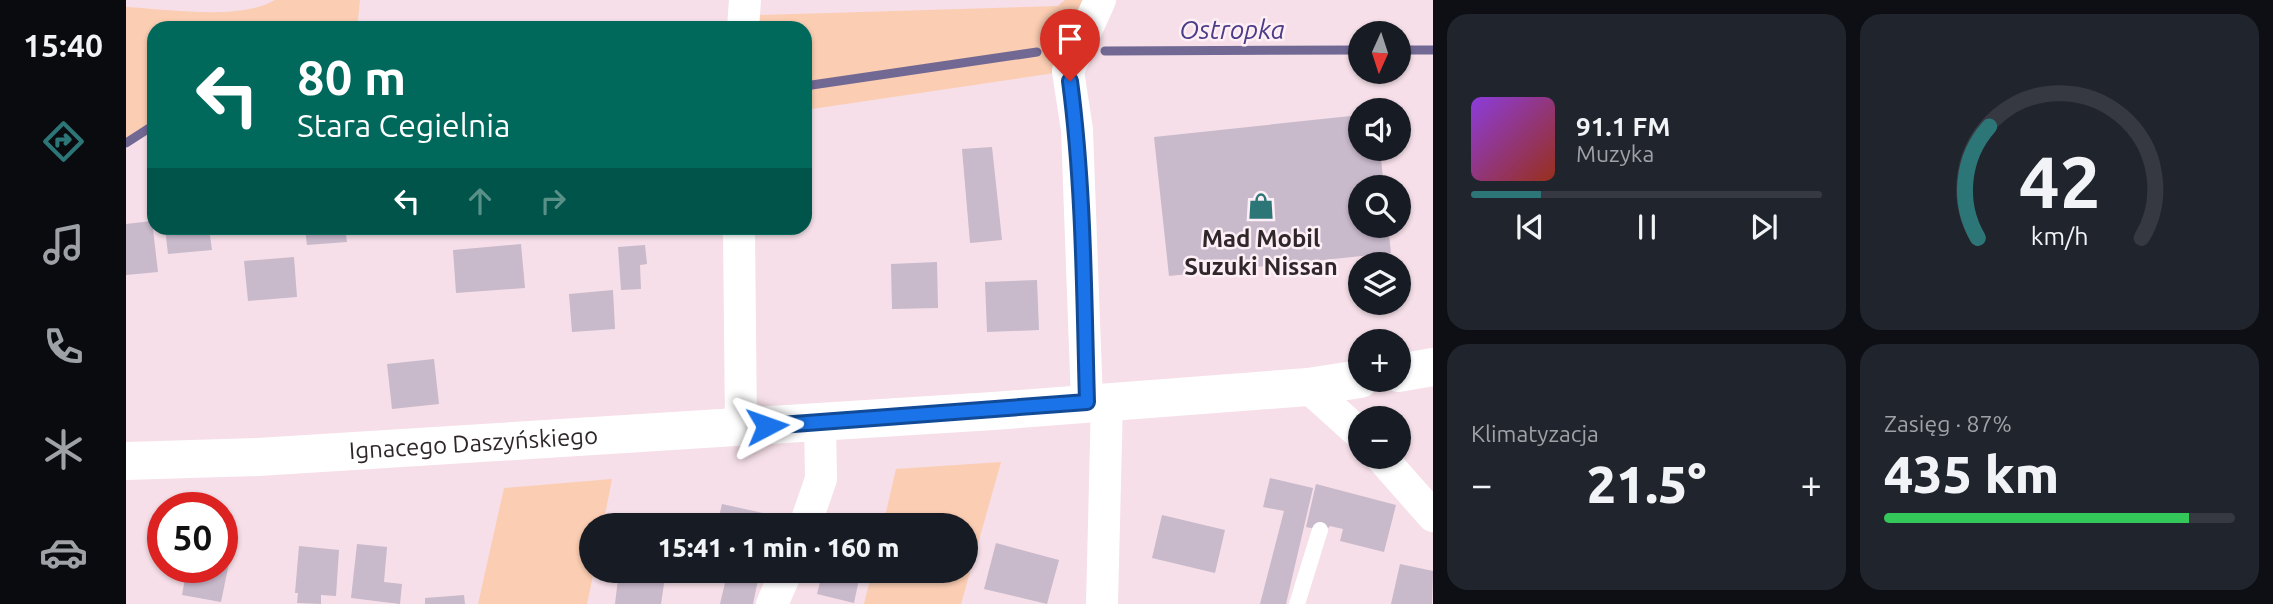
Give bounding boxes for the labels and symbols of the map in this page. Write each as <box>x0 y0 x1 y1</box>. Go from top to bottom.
pin <box>1040 9 1100 81</box>
water label: Ostropka <box>1179 15 1285 44</box>
north arrow <box>1348 21 1410 84</box>
shop icon: Mad Mobil Suzuki Nissan <box>1246 191 1276 221</box>
place label: Mad Mobil Suzuki Nissan <box>1184 225 1338 280</box>
position arrow <box>730 389 804 463</box>
street label: Ignacego Daszyńskiego <box>348 422 599 464</box>
speed limit sign: 50 <box>147 492 238 583</box>

